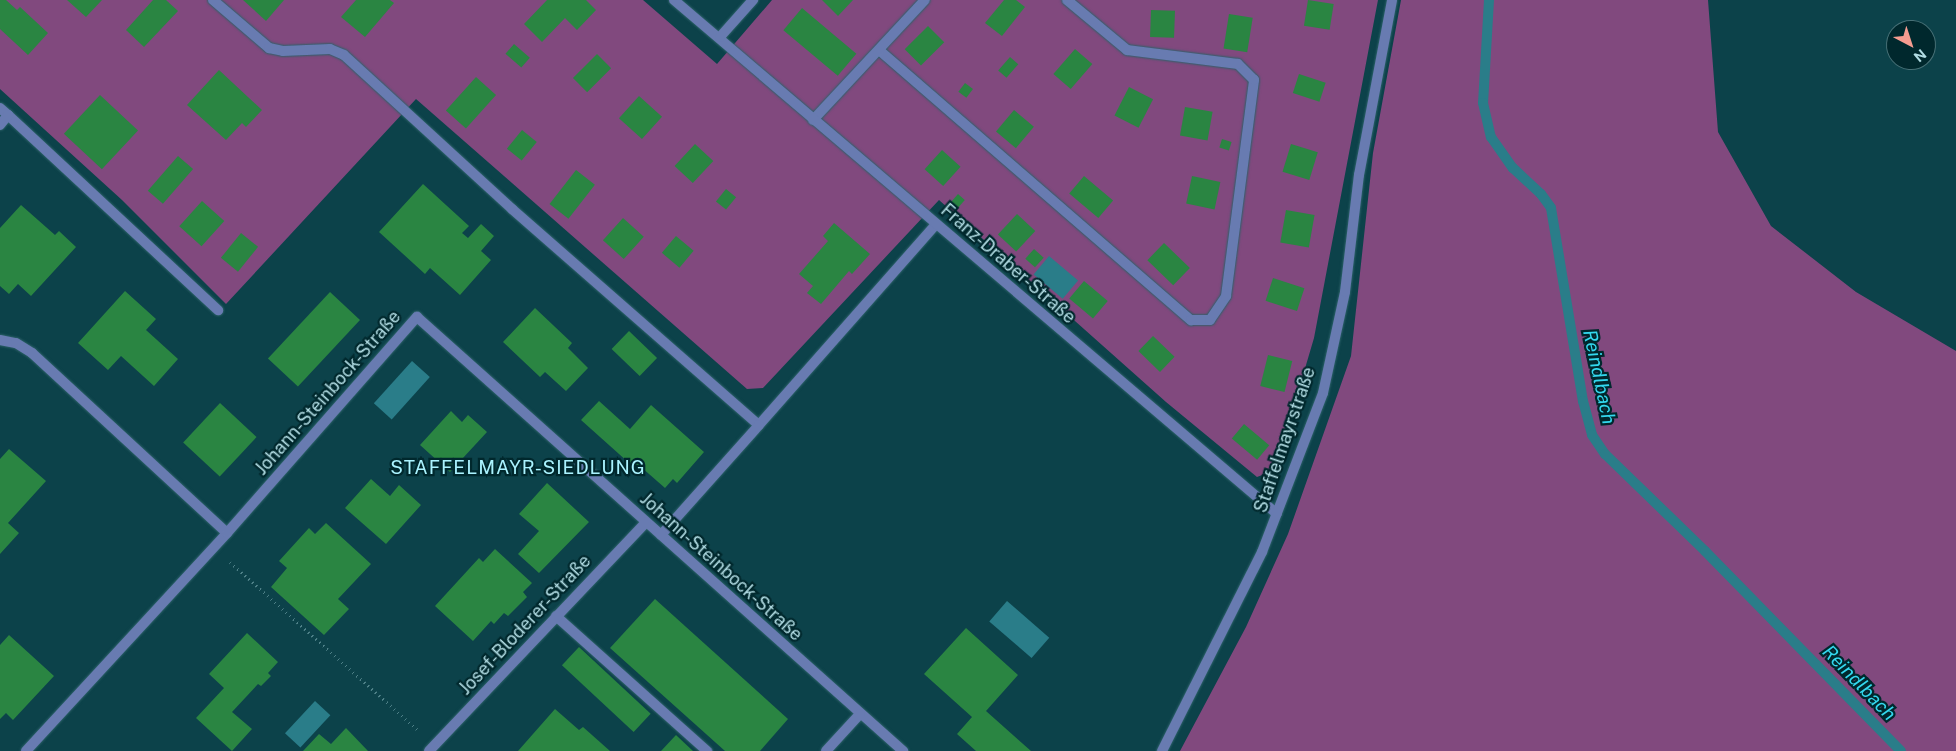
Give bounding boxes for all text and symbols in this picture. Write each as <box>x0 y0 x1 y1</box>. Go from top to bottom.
north arrow <box>1886 20 1936 70</box>
text: N <box>1911 46 1929 65</box>
street label: Franz-Draber-Straße <box>936 200 1080 328</box>
street label: Johann-Steinbock-Straße <box>251 306 405 480</box>
water label: Reindlbach <box>1578 328 1620 426</box>
street label: Staffelmayrstraße <box>1250 364 1320 516</box>
district label: STAFFELMAYR-SIEDLUNG <box>388 457 648 479</box>
street label: Johann-Steinbock-Straße <box>635 488 807 646</box>
street label: Josef-Bloderer-Straße <box>454 550 596 700</box>
water label: Reindlbach <box>1817 641 1901 725</box>

